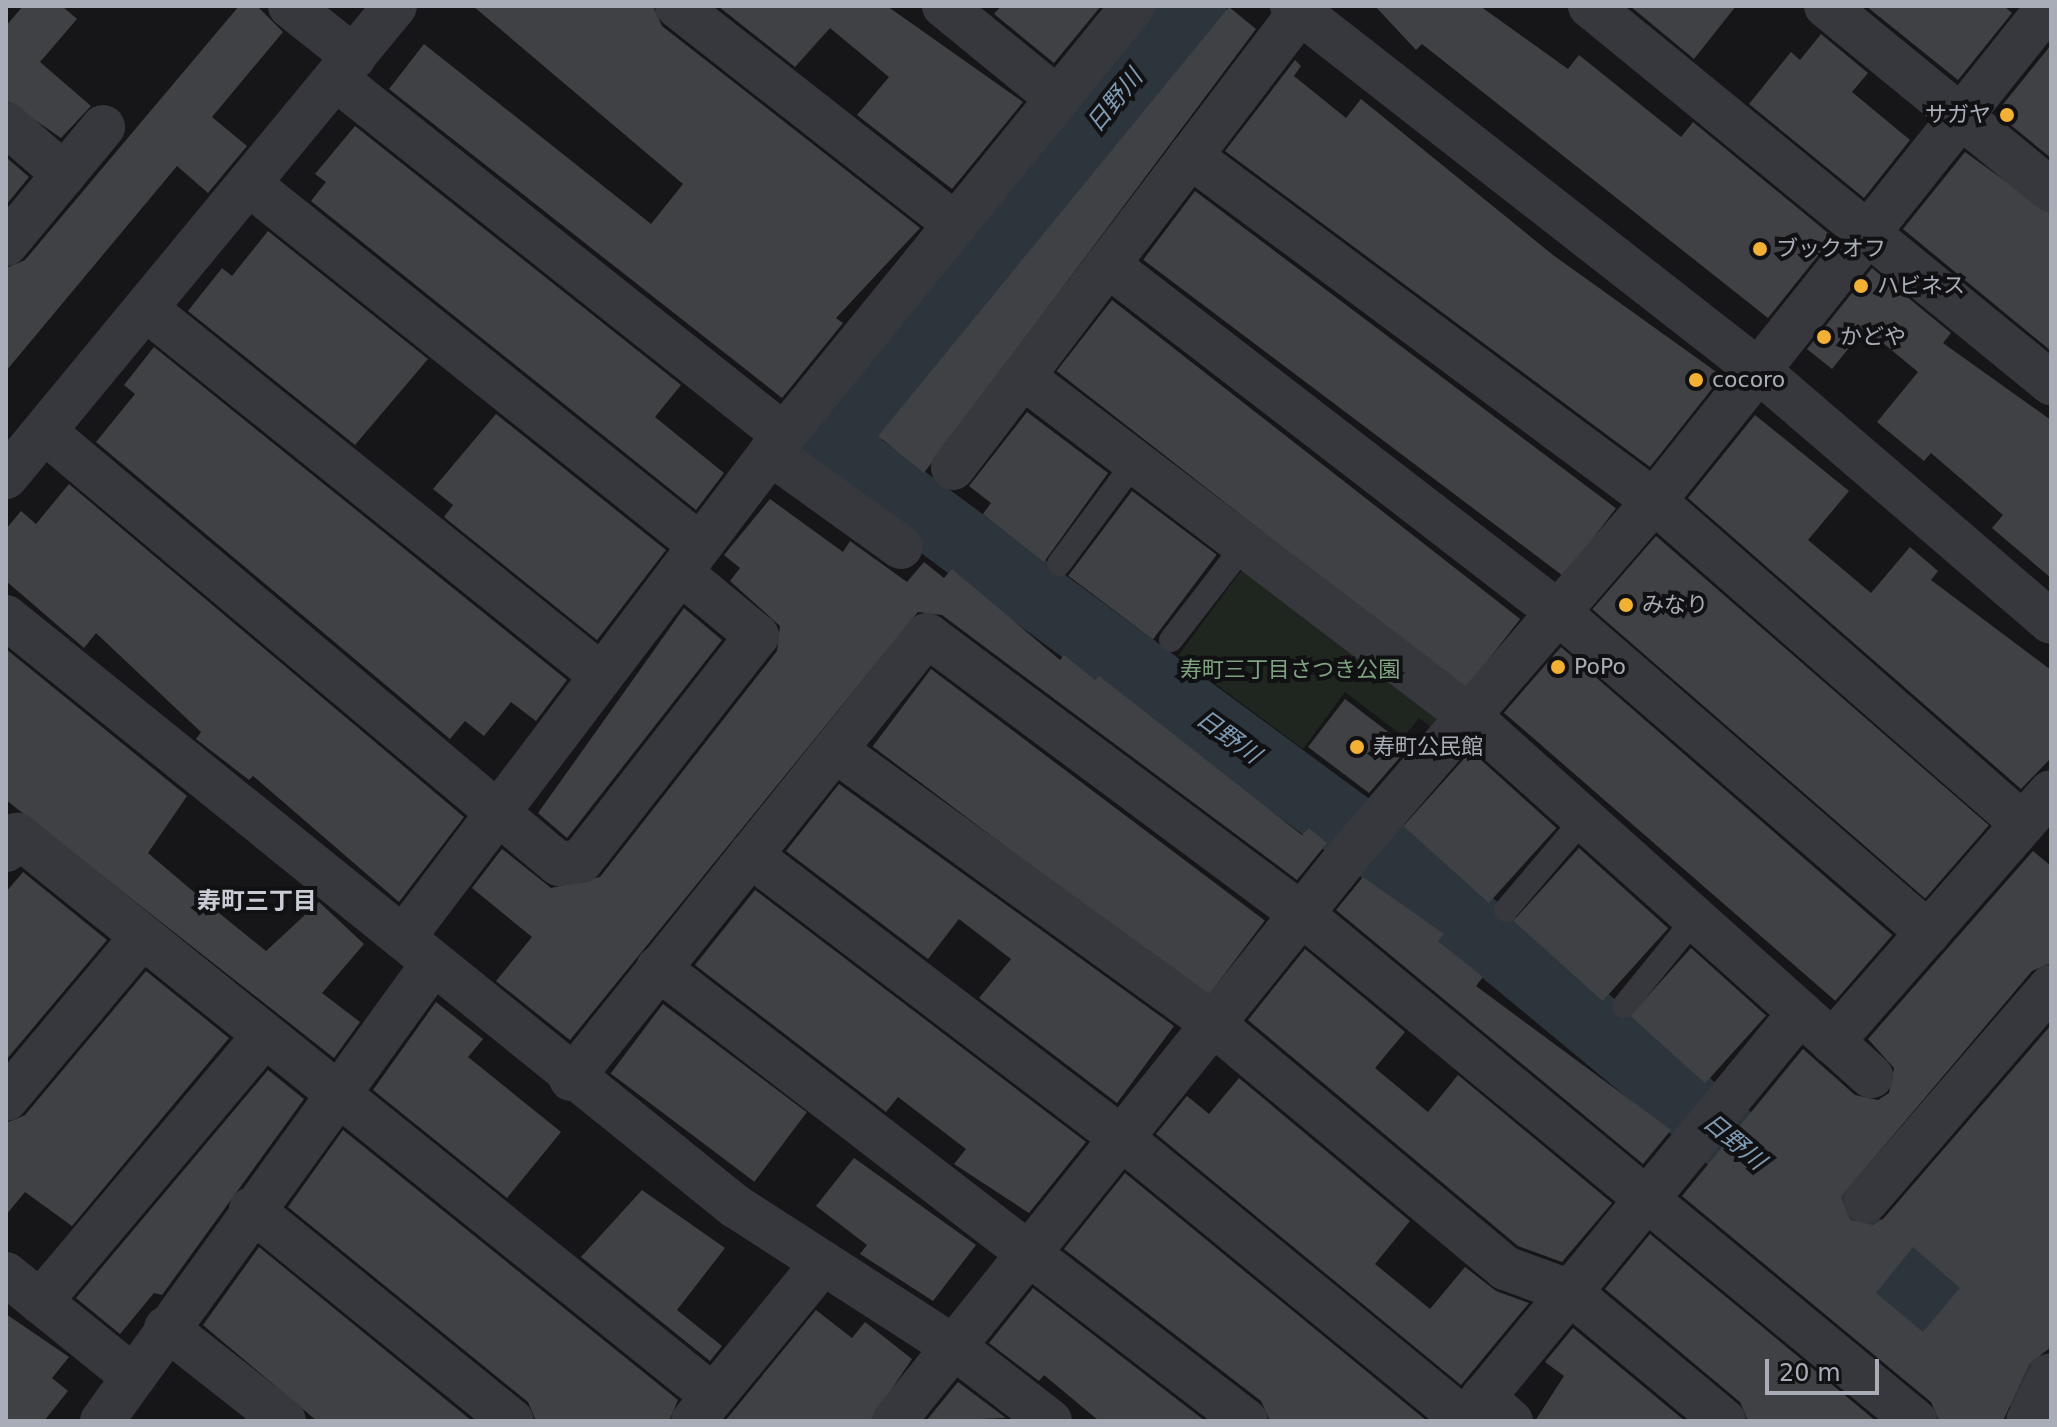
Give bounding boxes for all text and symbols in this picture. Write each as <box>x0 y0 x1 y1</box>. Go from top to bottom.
water label: 日野川 <box>1081 64 1149 138</box>
place label: サガヤ <box>1925 102 1991 128</box>
marker: サガヤ <box>1998 106 2016 124</box>
place label: ブックオフ <box>1776 236 1886 262</box>
marker: ブックオフ <box>1751 240 1769 258</box>
place label: ハビネス <box>1877 273 1965 299</box>
marker: ハビネス <box>1852 277 1870 295</box>
place label: かどや <box>1840 324 1906 350</box>
marker: かどや <box>1815 328 1833 346</box>
place label: cocoro <box>1712 367 1785 393</box>
marker: cocoro <box>1687 371 1705 389</box>
place label: みなり <box>1642 592 1708 618</box>
marker: みなり <box>1617 596 1635 614</box>
place label: PoPo <box>1574 654 1626 680</box>
park label: 寿町三丁目さつき公園 <box>1180 657 1400 683</box>
marker: PoPo <box>1549 658 1567 676</box>
water label: 日野川 <box>1190 704 1266 770</box>
place label: 寿町公民館 <box>1373 734 1483 760</box>
marker: 寿町公民館 <box>1348 738 1366 756</box>
district label: 寿町三丁目 <box>197 888 317 916</box>
water label: 日野川 <box>1697 1108 1771 1176</box>
scale bar <box>1769 1343 1883 1393</box>
text: 20 m <box>1779 1359 1841 1387</box>

